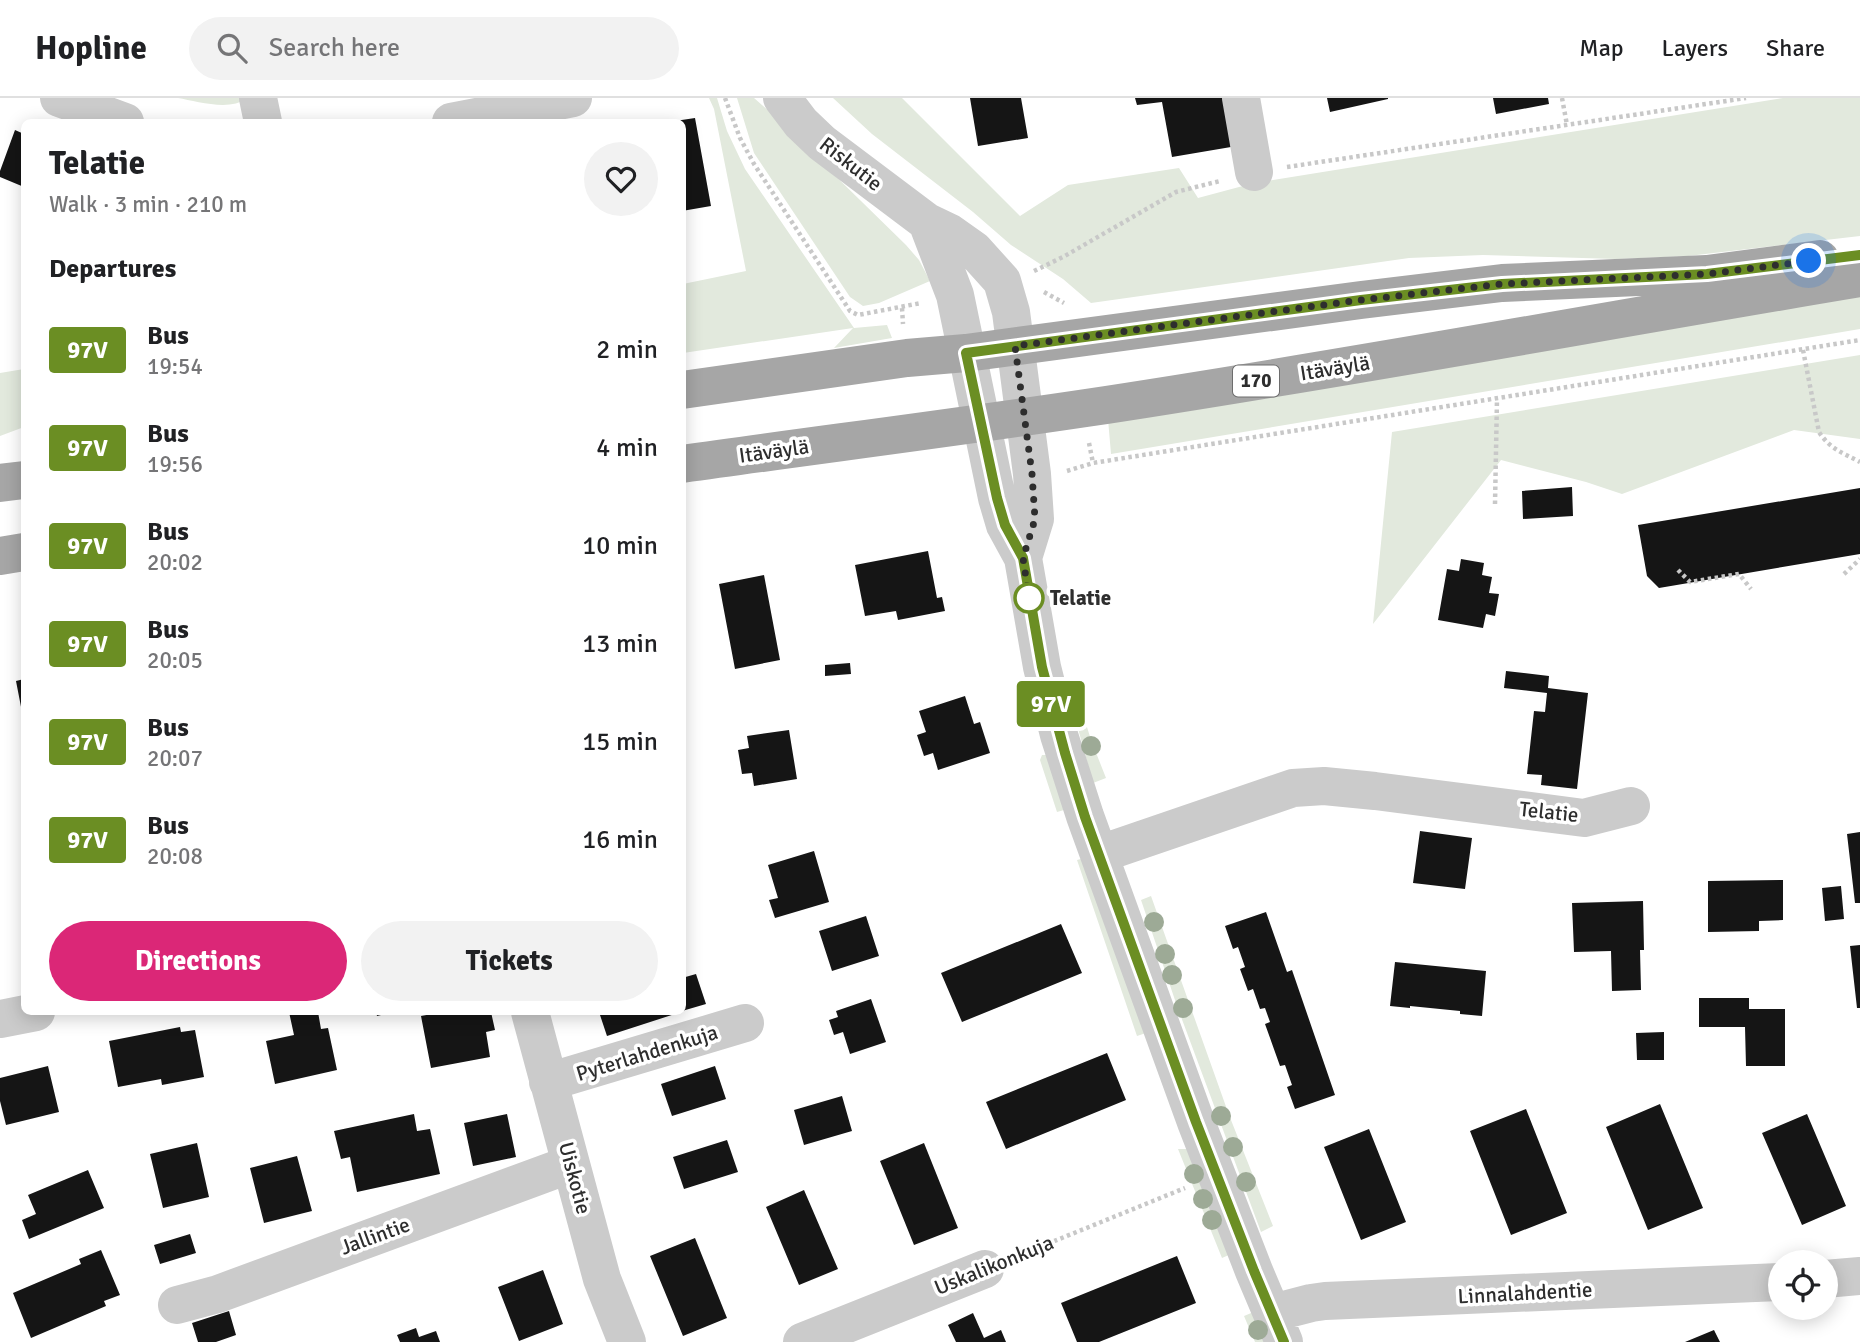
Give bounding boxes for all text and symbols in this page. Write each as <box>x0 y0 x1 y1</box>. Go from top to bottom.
search box <box>189 17 679 80</box>
text: Hopline <box>35 28 147 69</box>
icon: search <box>213 29 251 67</box>
text: Search here <box>269 32 400 64</box>
text: Map <box>1579 33 1624 63</box>
text: Layers <box>1662 33 1728 63</box>
text: Share <box>1766 33 1825 63</box>
street label: Riskutie <box>814 131 888 197</box>
button: heart <box>584 142 658 216</box>
text: Telatie <box>49 143 145 184</box>
text: Walk · 3 min · 210 m <box>49 190 247 219</box>
your location <box>1791 243 1826 278</box>
text: Departures <box>49 253 176 285</box>
text: Bus <box>147 320 189 352</box>
text: 2 min <box>596 334 658 366</box>
text: 97V <box>67 335 108 365</box>
street label: Itäväylä <box>1298 350 1372 386</box>
text: 19:54 <box>147 352 203 381</box>
road number: 170 <box>1233 366 1279 396</box>
text: Bus <box>147 418 189 450</box>
text: 4 min <box>596 432 658 464</box>
text: 97V <box>67 433 108 463</box>
street label: Itäväylä <box>737 433 811 469</box>
text: 19:56 <box>147 450 203 479</box>
text: Bus <box>147 516 189 548</box>
text: 10 min <box>582 530 658 562</box>
text: 97V <box>67 531 108 561</box>
text: 20:02 <box>147 548 203 577</box>
marker: Telatie <box>1014 583 1044 613</box>
place label: Telatie <box>1050 585 1111 611</box>
text: Bus <box>147 614 189 646</box>
text: 13 min <box>582 628 658 660</box>
text: 97V <box>67 629 108 659</box>
text: 20:05 <box>147 646 203 675</box>
line badge: 97V <box>1011 681 1091 727</box>
text: 97V <box>1031 689 1071 719</box>
text: Bus <box>147 712 189 744</box>
text: 15 min <box>582 726 658 758</box>
text: 97V <box>67 727 108 757</box>
text: 20:07 <box>147 744 203 773</box>
street label: Telatie <box>1518 796 1580 828</box>
text: Bus <box>147 810 189 842</box>
text: 16 min <box>582 824 658 856</box>
text: 97V <box>67 825 108 855</box>
text: 20:08 <box>147 842 203 871</box>
button: Directions <box>49 921 347 1001</box>
button: Tickets <box>361 921 658 1001</box>
street label: Pyterlahdenkuja <box>573 1019 721 1087</box>
street label: Uiskotie <box>553 1139 597 1217</box>
street label: Jallintie <box>337 1211 413 1261</box>
street label: Uskalikonkuja <box>931 1229 1057 1301</box>
map controls <box>1768 1250 1838 1320</box>
button: locate <box>1768 1250 1838 1320</box>
street label: Linnalahdentie <box>1457 1276 1593 1310</box>

